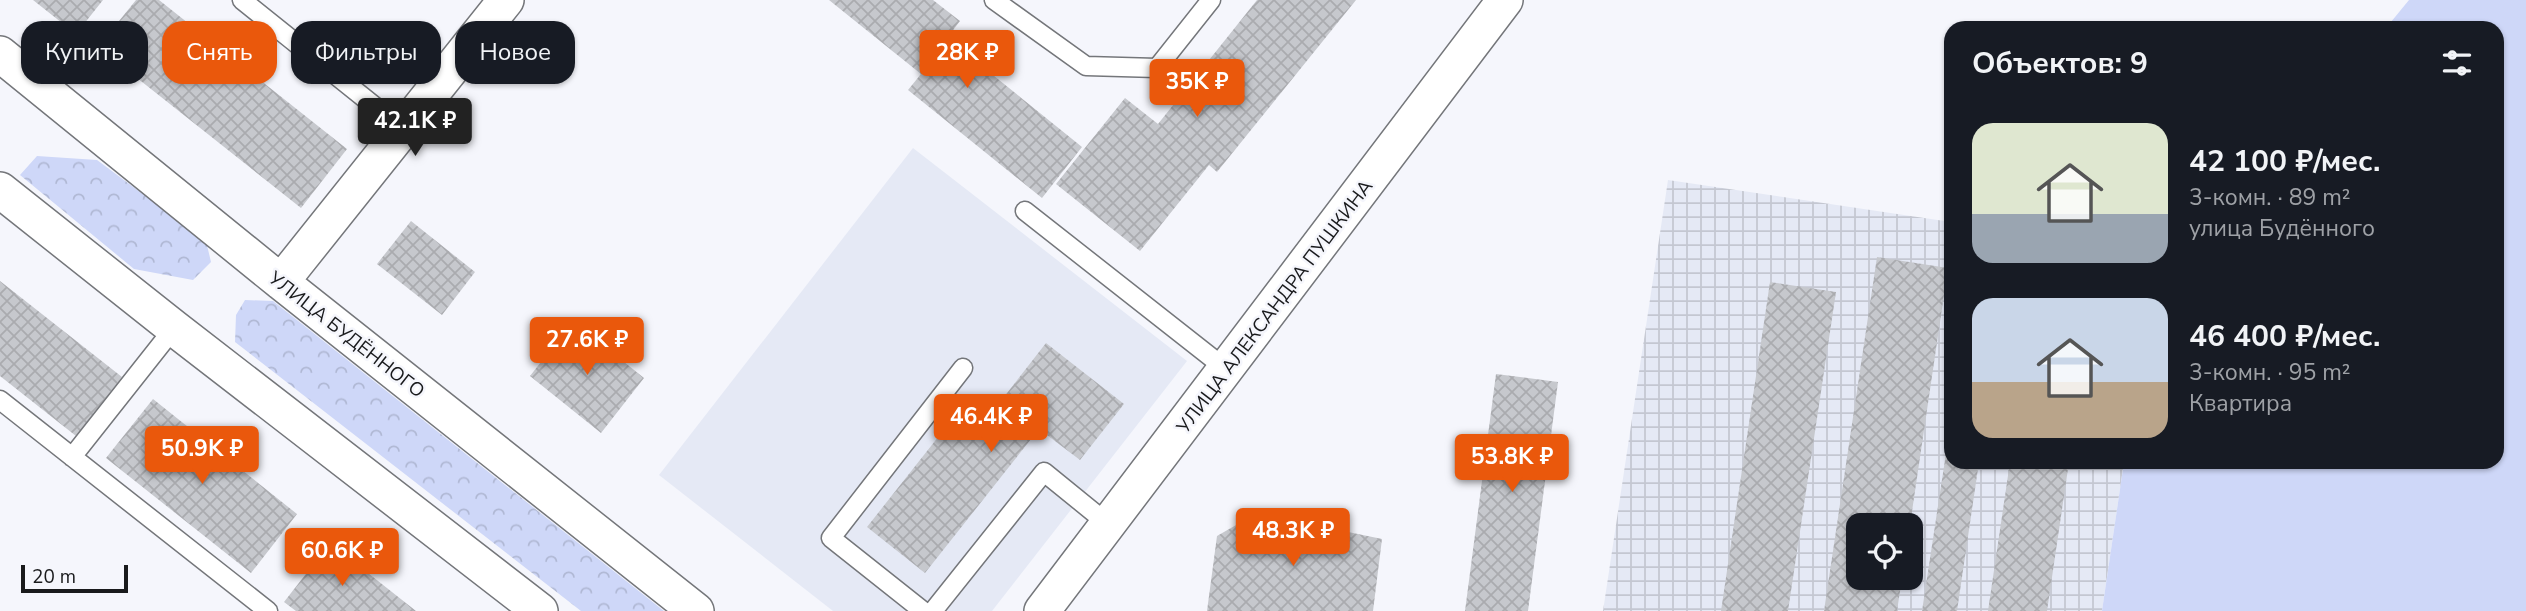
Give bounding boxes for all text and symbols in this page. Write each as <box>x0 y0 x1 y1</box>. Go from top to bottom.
chip: Купить <box>21 21 148 84</box>
chip: Снять <box>162 21 277 84</box>
chip: Фильтры <box>291 21 441 84</box>
chip: Новое <box>455 21 575 84</box>
pin: 28K ₽ <box>918 31 1016 90</box>
text: 28K ₽ <box>936 37 998 68</box>
text: Объектов: 9 <box>1972 43 2148 84</box>
icon: filters <box>2438 44 2476 82</box>
pin: 35K ₽ <box>1148 60 1246 119</box>
text: 35K ₽ <box>1166 66 1228 97</box>
pin: 42.1K ₽ <box>350 99 480 158</box>
text: 42.1K ₽ <box>374 105 456 136</box>
text: 42 100 ₽/мес. <box>2189 141 2380 182</box>
icon: home <box>2028 151 2112 235</box>
street label: УЛИЦА АЛЕКСАНДРА ПУШКИНА <box>1170 174 1379 439</box>
text: 3-комн. · 89 m² <box>2189 182 2351 213</box>
text: улица Будённого <box>2189 213 2375 244</box>
street label: УЛИЦА БУДЁННОГО <box>262 265 430 404</box>
text: 46 400 ₽/мес. <box>2189 316 2380 357</box>
pin: 27.6K ₽ <box>522 318 652 377</box>
text: 27.6K ₽ <box>546 324 628 355</box>
icon: home <box>2028 326 2112 410</box>
text: 3-комн. · 95 m² <box>2189 357 2351 388</box>
text: Квартира <box>2189 388 2292 419</box>
pin: 46.4K ₽ <box>926 394 1056 454</box>
text: 46.4K ₽ <box>950 401 1032 432</box>
pin: 50.9K ₽ <box>137 426 267 486</box>
text: 50.9K ₽ <box>161 433 243 464</box>
pin: 53.8K ₽ <box>1447 434 1577 494</box>
text: 53.8K ₽ <box>1471 441 1553 472</box>
pin: 48.3K ₽ <box>1228 508 1358 568</box>
map controls <box>1846 513 1923 590</box>
button: locate <box>1846 513 1923 590</box>
text: 48.3K ₽ <box>1252 515 1334 546</box>
pin: 60.6K ₽ <box>277 528 407 588</box>
text: 60.6K ₽ <box>301 535 383 566</box>
scale bar <box>21 562 128 594</box>
text: 20 m <box>32 564 76 590</box>

